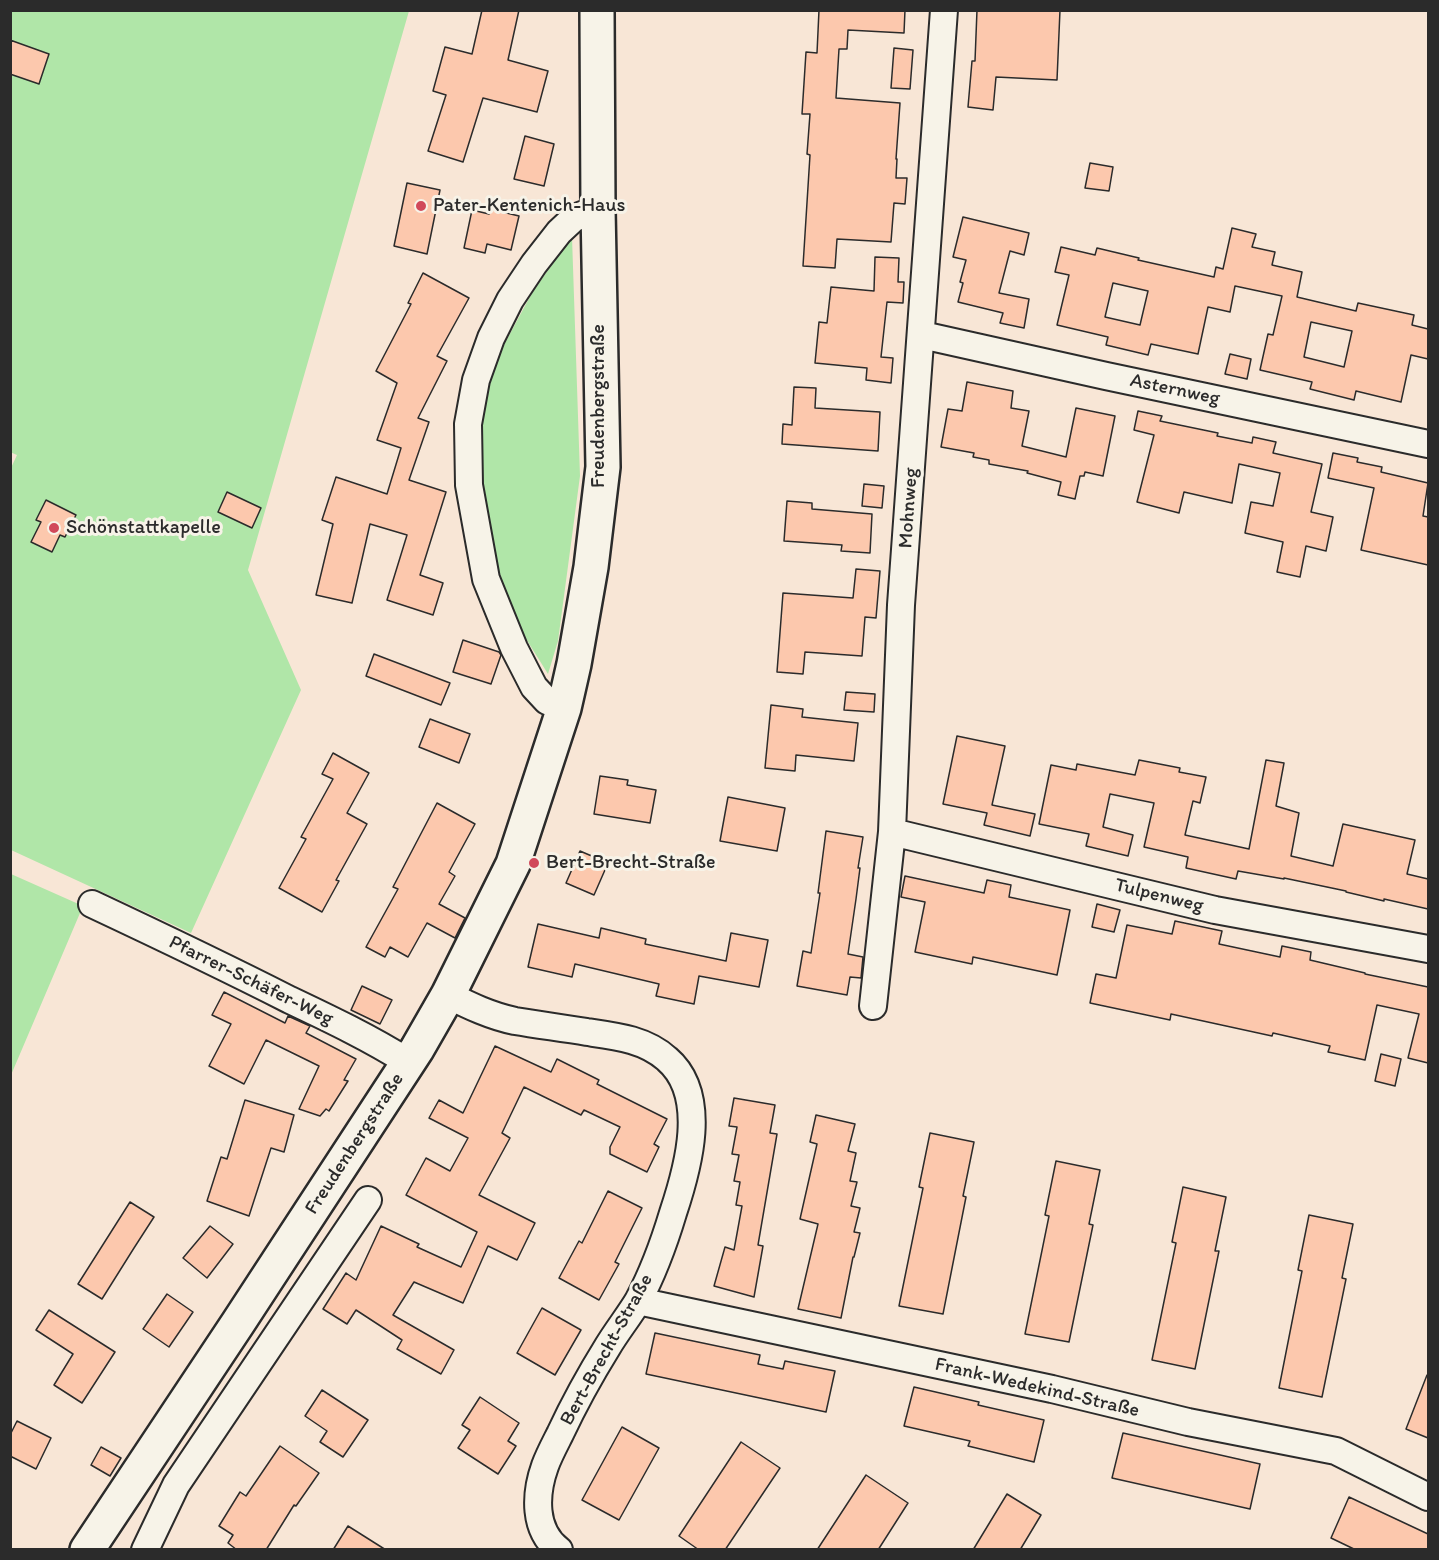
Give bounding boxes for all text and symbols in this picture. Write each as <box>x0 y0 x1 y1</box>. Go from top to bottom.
place label: Pater-Kentenich-Haus <box>433 194 625 218</box>
marker: Pater-Kentenich-Haus <box>414 199 428 213</box>
street label: Freudenbergstraße <box>587 324 611 488</box>
street label: Asternweg <box>1128 369 1222 411</box>
street label: Mohnweg <box>894 467 924 549</box>
place label: Schönstattkapelle <box>66 516 221 540</box>
marker: Schönstattkapelle <box>47 521 61 535</box>
place label: Bert-Brecht-Straße <box>546 851 716 875</box>
marker: Bert-Brecht-Straße <box>527 856 541 870</box>
street label: Tulpenweg <box>1112 873 1206 919</box>
street label: Pfarrer-Schäfer-Weg <box>165 931 337 1031</box>
street label: Freudenbergstraße <box>300 1069 410 1219</box>
street label: Bert-Brecht-Straße <box>555 1270 659 1430</box>
street label: Frank-Wedekind-Straße <box>932 1353 1142 1423</box>

